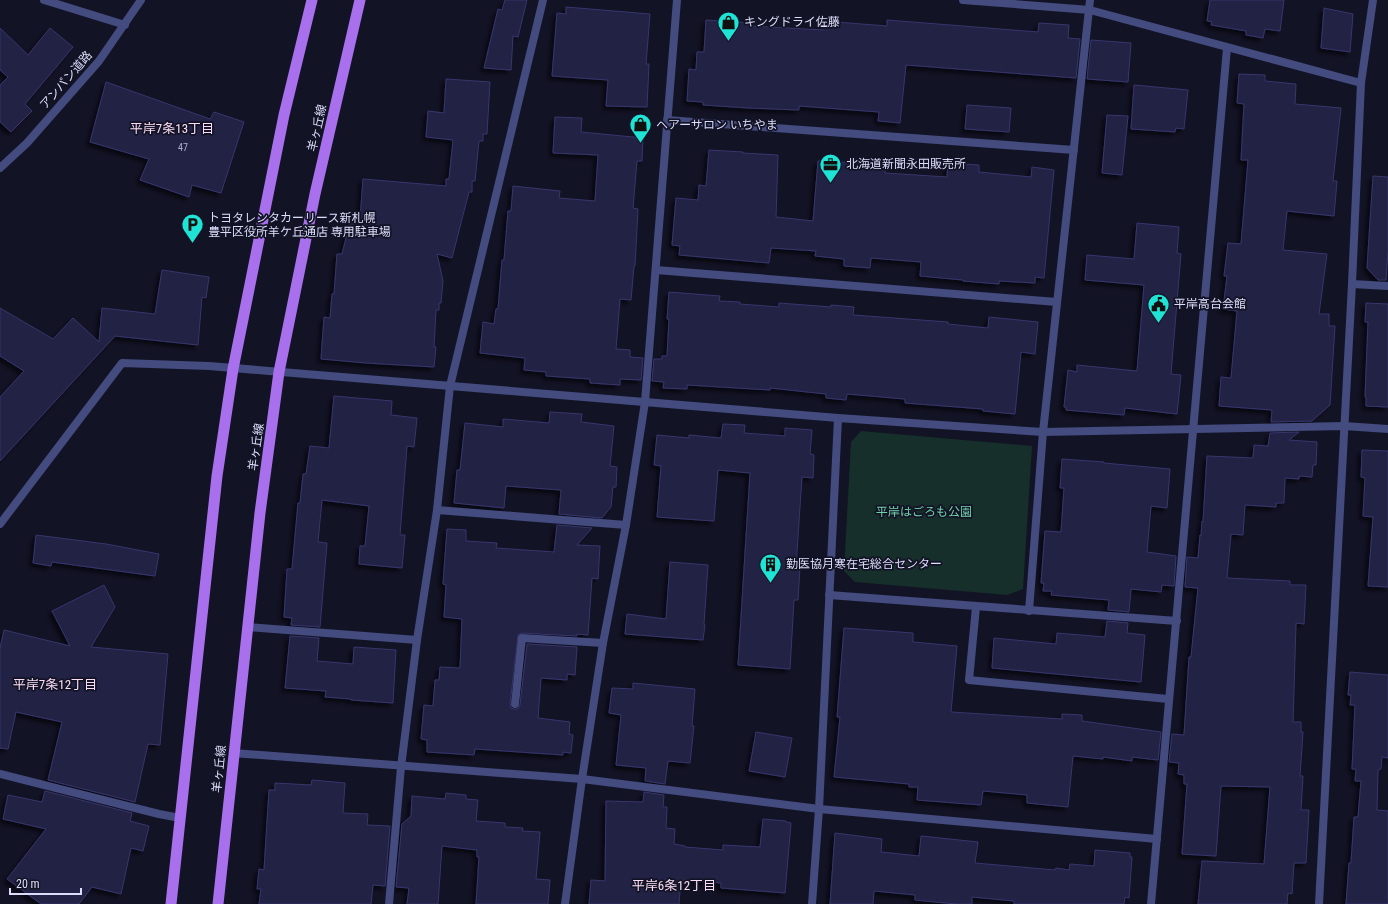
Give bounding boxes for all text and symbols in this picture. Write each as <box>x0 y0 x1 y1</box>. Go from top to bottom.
shop icon: キングドライ佐藤 <box>715 9 741 42</box>
place label: キングドライ佐藤 <box>744 15 840 29</box>
street label: アンパン道路 <box>37 48 95 112</box>
street label: 羊ヶ丘線 <box>305 103 329 153</box>
shop icon: ヘアーサロン いちやま <box>627 112 653 145</box>
place label: ヘアーサロン いちやま <box>656 118 778 132</box>
district label: 平岸7条13丁目 <box>130 121 214 136</box>
house number: 47 <box>178 142 188 153</box>
office icon: 北海道新聞永田販売所 <box>818 151 844 184</box>
place label: 北海道新聞永田販売所 <box>846 157 966 171</box>
place label: トヨタレンタカーリース新札幌 豊平区役所羊ケ丘通店 専用駐車場 <box>208 211 391 239</box>
parking icon: トヨタレンタカーリース新札幌 豊平区役所羊ケ丘通店 専用駐車場 <box>179 212 205 245</box>
public building icon: 平岸高台会館 <box>1145 291 1171 324</box>
place label: 平岸高台会館 <box>1174 297 1246 311</box>
street label: 羊ヶ丘線 <box>246 422 266 472</box>
park label: 平岸はごろも公園 <box>876 505 972 519</box>
building icon: 勤医協月寒在宅総合センター <box>758 551 784 584</box>
place label: 勤医協月寒在宅総合センター <box>786 557 942 571</box>
district label: 平岸7条12丁目 <box>13 677 97 692</box>
street label: 羊ヶ丘線 <box>210 744 228 794</box>
scale bar <box>10 870 81 896</box>
text: 20 m <box>16 877 40 891</box>
district label: 平岸6条12丁目 <box>632 878 716 893</box>

